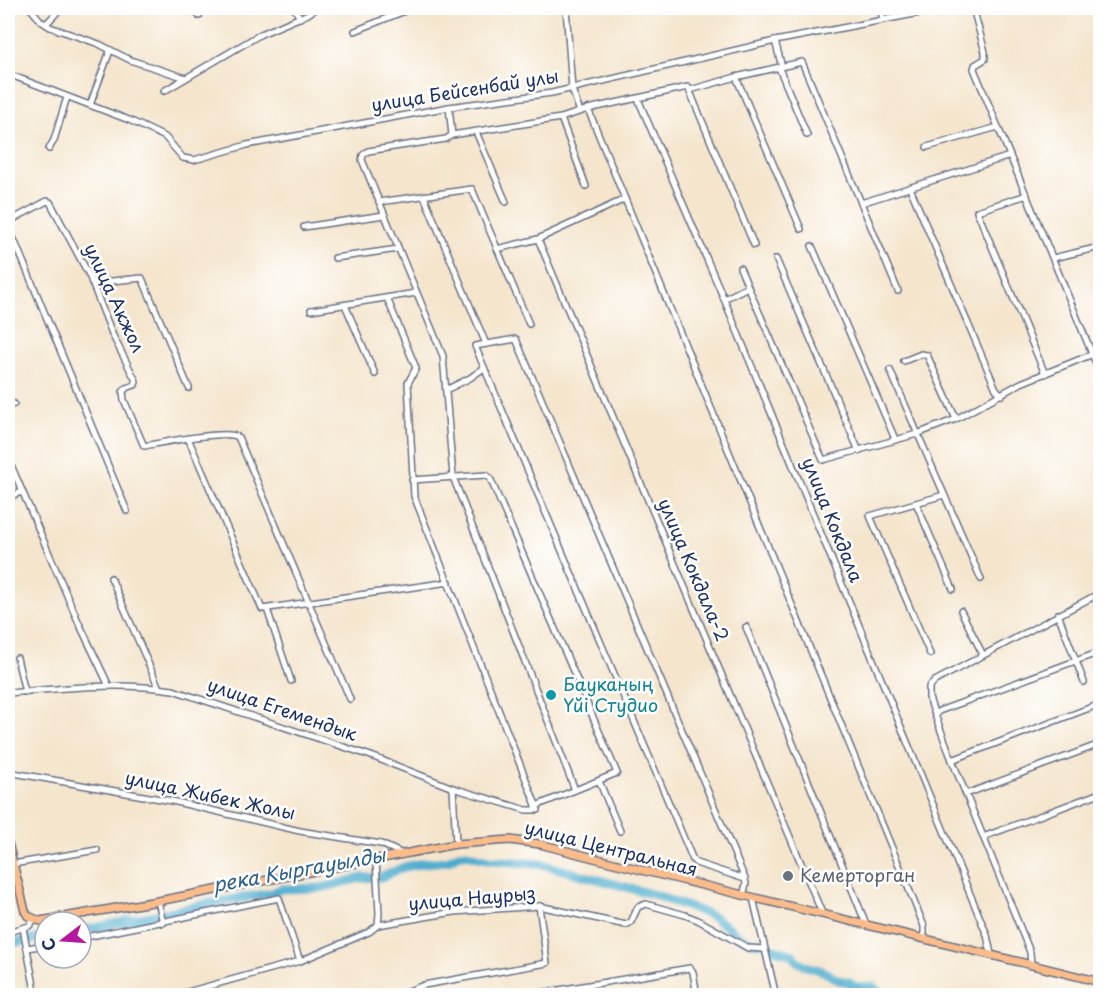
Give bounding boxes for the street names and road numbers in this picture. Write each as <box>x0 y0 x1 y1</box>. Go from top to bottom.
street label: улица Бейсенбай улы <box>369 61 560 118</box>
street label: улица Акжол <box>78 238 152 356</box>
street label: улица Кокдала <box>796 453 871 587</box>
street label: улица Кокдала-2 <box>652 494 737 645</box>
street label: улица Егемендык <box>204 670 361 747</box>
street label: улица Жибек Жолы <box>123 763 298 826</box>
street label: улица Центральная <box>522 813 701 882</box>
street label: улица Наурыз <box>407 879 537 917</box>

